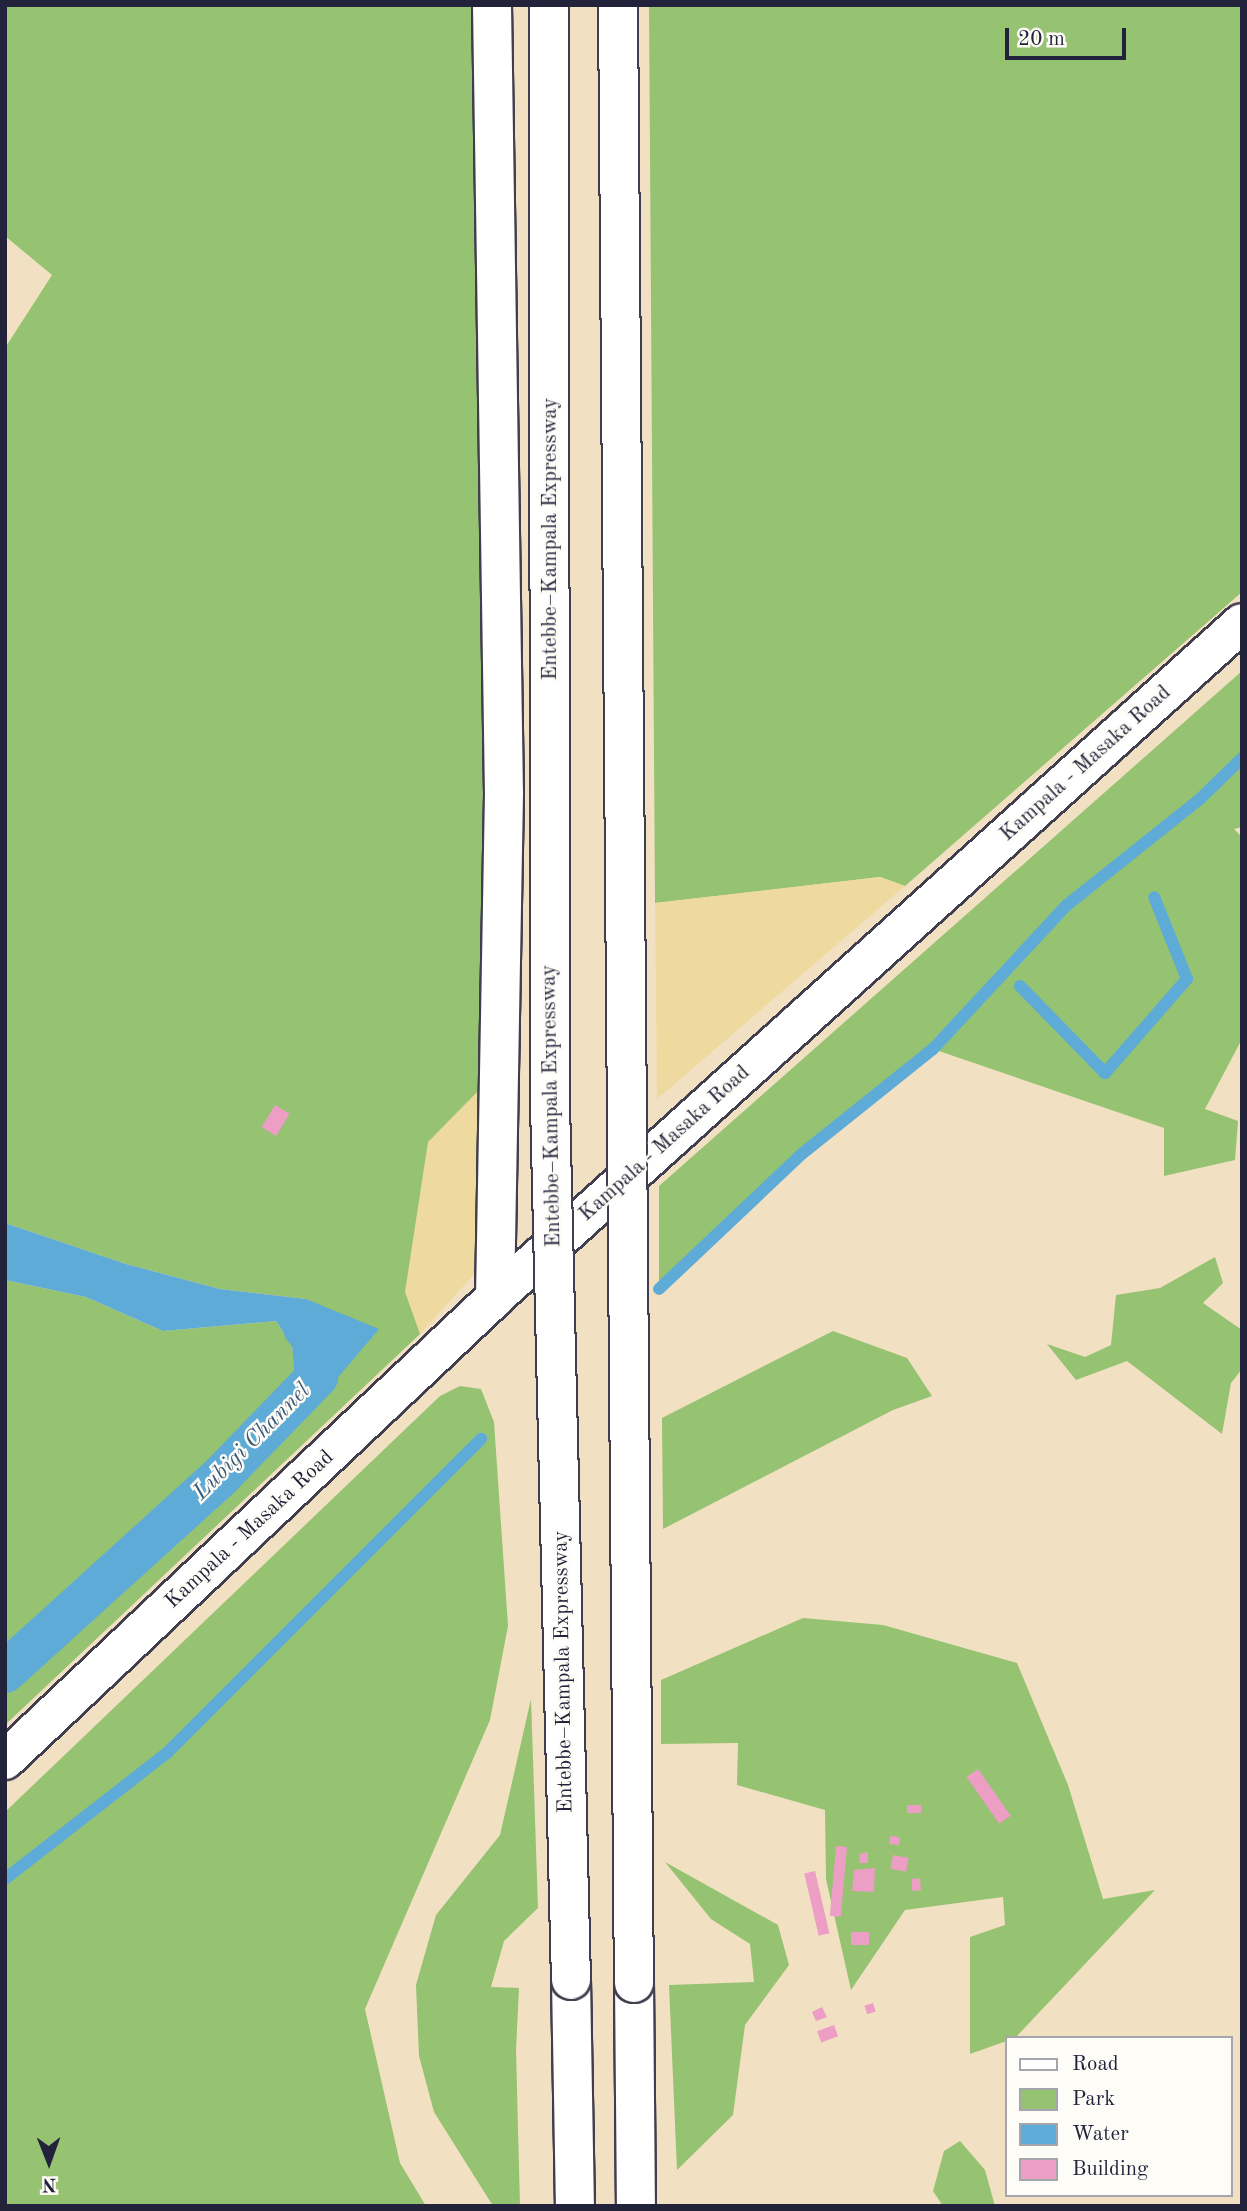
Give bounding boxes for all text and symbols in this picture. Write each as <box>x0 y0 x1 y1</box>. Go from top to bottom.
scale bar <box>1009 14 1130 58</box>
text: 20 m <box>1018 29 1065 50</box>
street label: Entebbe–Kampala Expressway <box>538 398 564 680</box>
street label: Kampala - Masaka Road <box>995 681 1177 847</box>
street label: Entebbe–Kampala Expressway <box>537 964 567 1248</box>
street label: Kampala - Masaka Road <box>574 1061 756 1227</box>
water label: Lubigi Channel <box>188 1378 316 1506</box>
street label: Kampala - Masaka Road <box>161 1445 339 1615</box>
street label: Entebbe–Kampala Expressway <box>549 1530 579 1814</box>
legend <box>1006 2036 1233 2197</box>
text: Road <box>1072 2054 1119 2075</box>
text: Park <box>1072 2089 1115 2110</box>
text: Water <box>1072 2124 1129 2145</box>
north arrow <box>14 2127 84 2197</box>
text: Building <box>1072 2159 1148 2180</box>
text: N <box>42 2174 57 2193</box>

